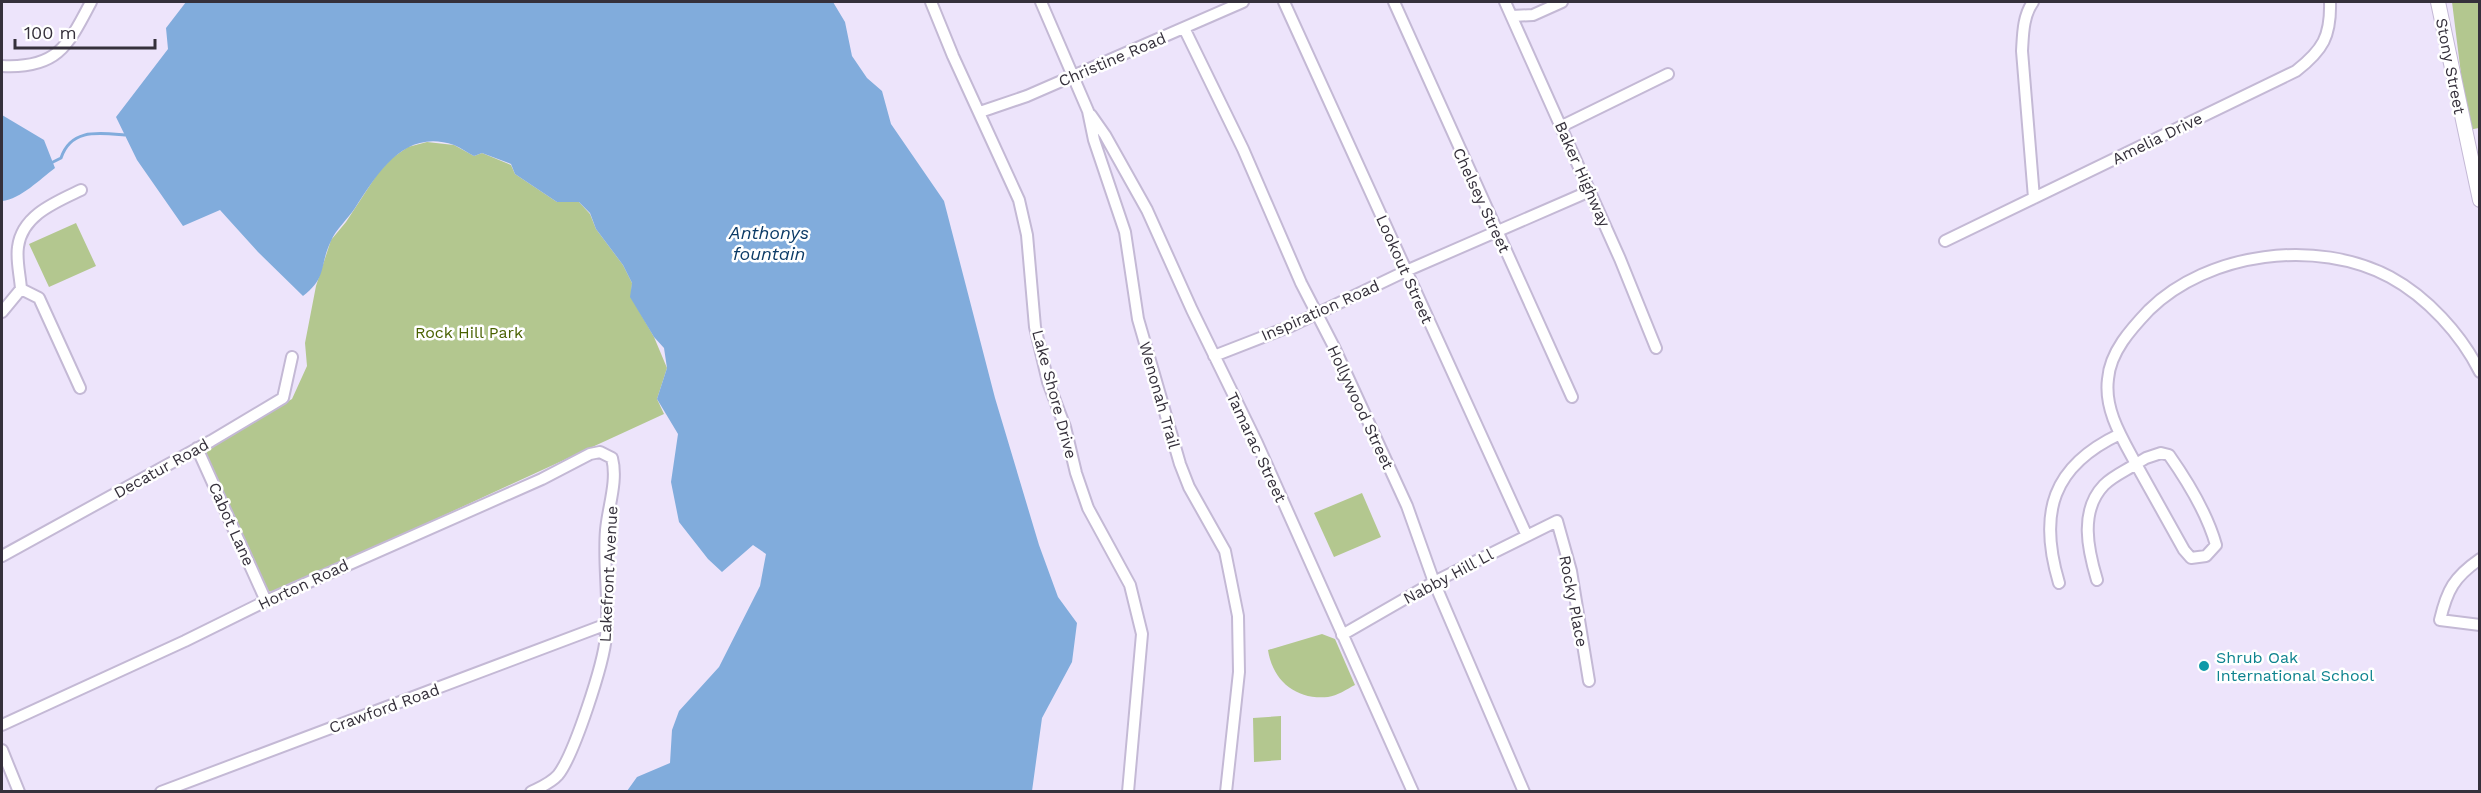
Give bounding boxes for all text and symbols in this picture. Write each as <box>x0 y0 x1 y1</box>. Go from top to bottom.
scale bar <box>15 12 154 50</box>
street label: Stony Street <box>2432 16 2469 116</box>
text: 100 m <box>24 22 77 43</box>
street label: Christine Road <box>1056 28 1169 91</box>
street label: Amelia Drive <box>2109 108 2205 168</box>
street label: Baker Highway <box>1551 119 1615 231</box>
street label: Chelsey Street <box>1449 145 1514 256</box>
street label: Lookout Street <box>1372 212 1437 327</box>
water label: Anthonys fountain <box>728 222 809 264</box>
street label: Inspiration Road <box>1258 276 1382 345</box>
park label: Rock Hill Park <box>415 323 523 342</box>
street label: Lake Shore Drive <box>1028 328 1081 461</box>
street label: Wenonah Trail <box>1135 339 1184 451</box>
street label: Hollywood Street <box>1323 342 1398 473</box>
street label: Tamarac Street <box>1223 389 1290 506</box>
street label: Decatur Road <box>110 435 212 502</box>
street label: Cabot Lane <box>205 479 258 569</box>
street label: Lakefront Avenue <box>595 505 622 643</box>
street label: Nabby Hill Ll <box>1400 545 1496 608</box>
street label: Rocky Place <box>1555 554 1592 649</box>
street label: Horton Road <box>255 555 352 614</box>
place label: Shrub Oak International School <box>2216 648 2374 685</box>
marker: Shrub Oak International School <box>2197 659 2211 673</box>
street label: Crawford Road <box>326 680 442 737</box>

